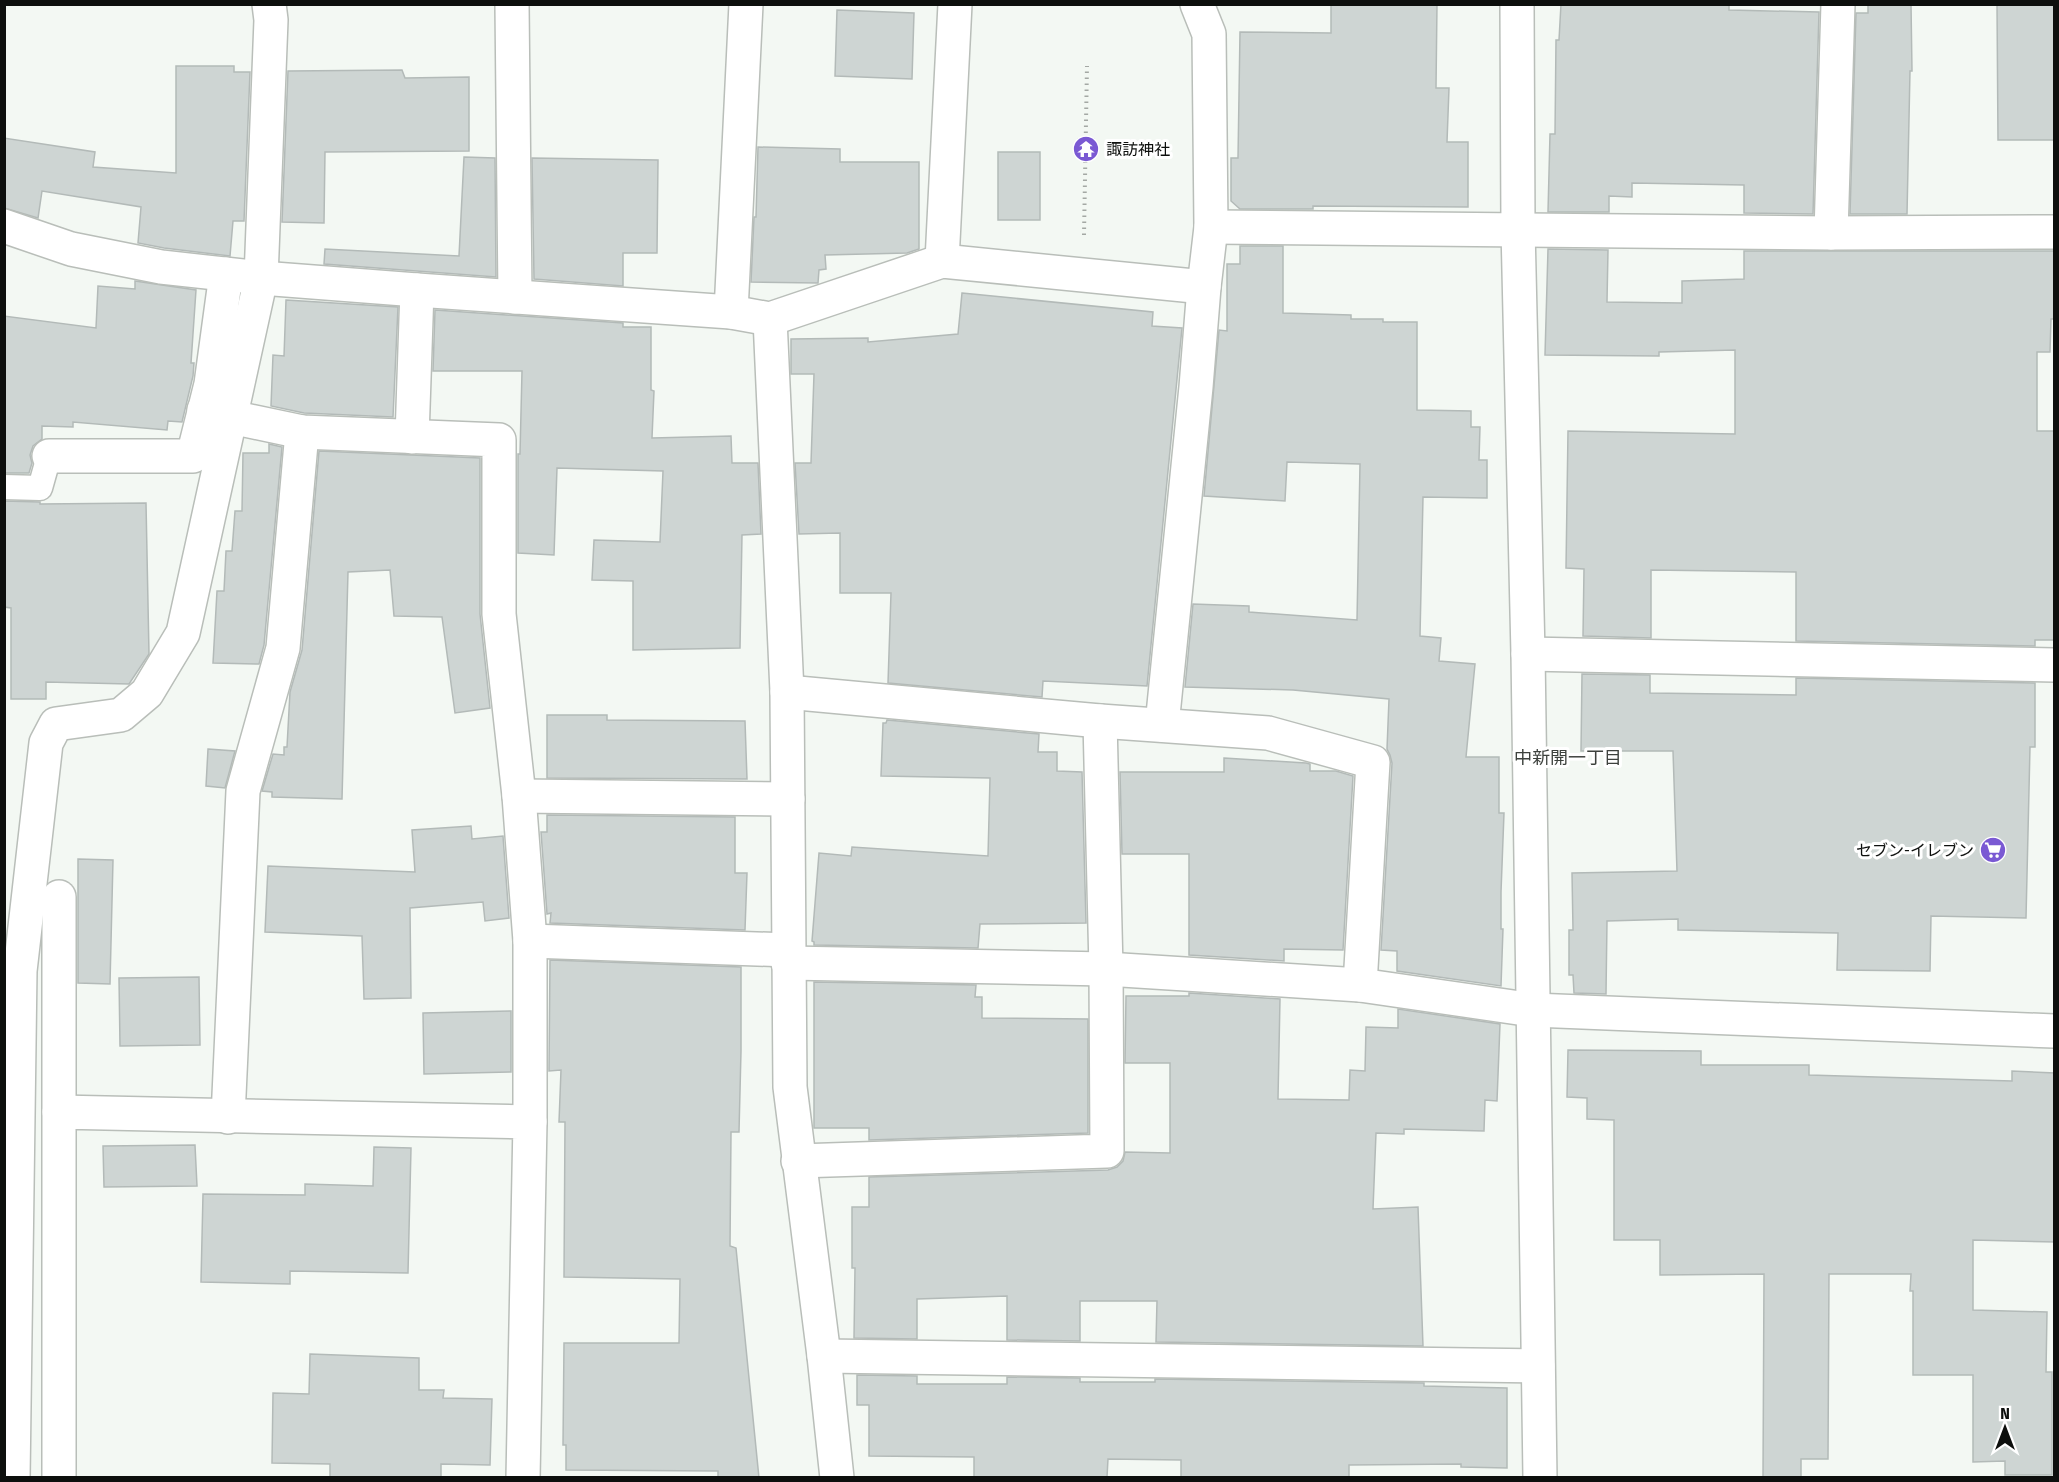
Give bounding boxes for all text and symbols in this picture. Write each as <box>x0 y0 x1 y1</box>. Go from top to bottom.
temple icon: 諏訪神社 <box>1071 134 1101 164</box>
place label: 諏訪神社 <box>1106 140 1170 159</box>
district label: 中新開一丁目 <box>1514 747 1622 769</box>
supermarket icon: セブン-イレブン <box>1978 835 2008 865</box>
place label: セブン-イレブン <box>1856 841 1974 860</box>
north arrow <box>1975 1398 2035 1458</box>
text: N <box>2000 1404 2010 1423</box>

